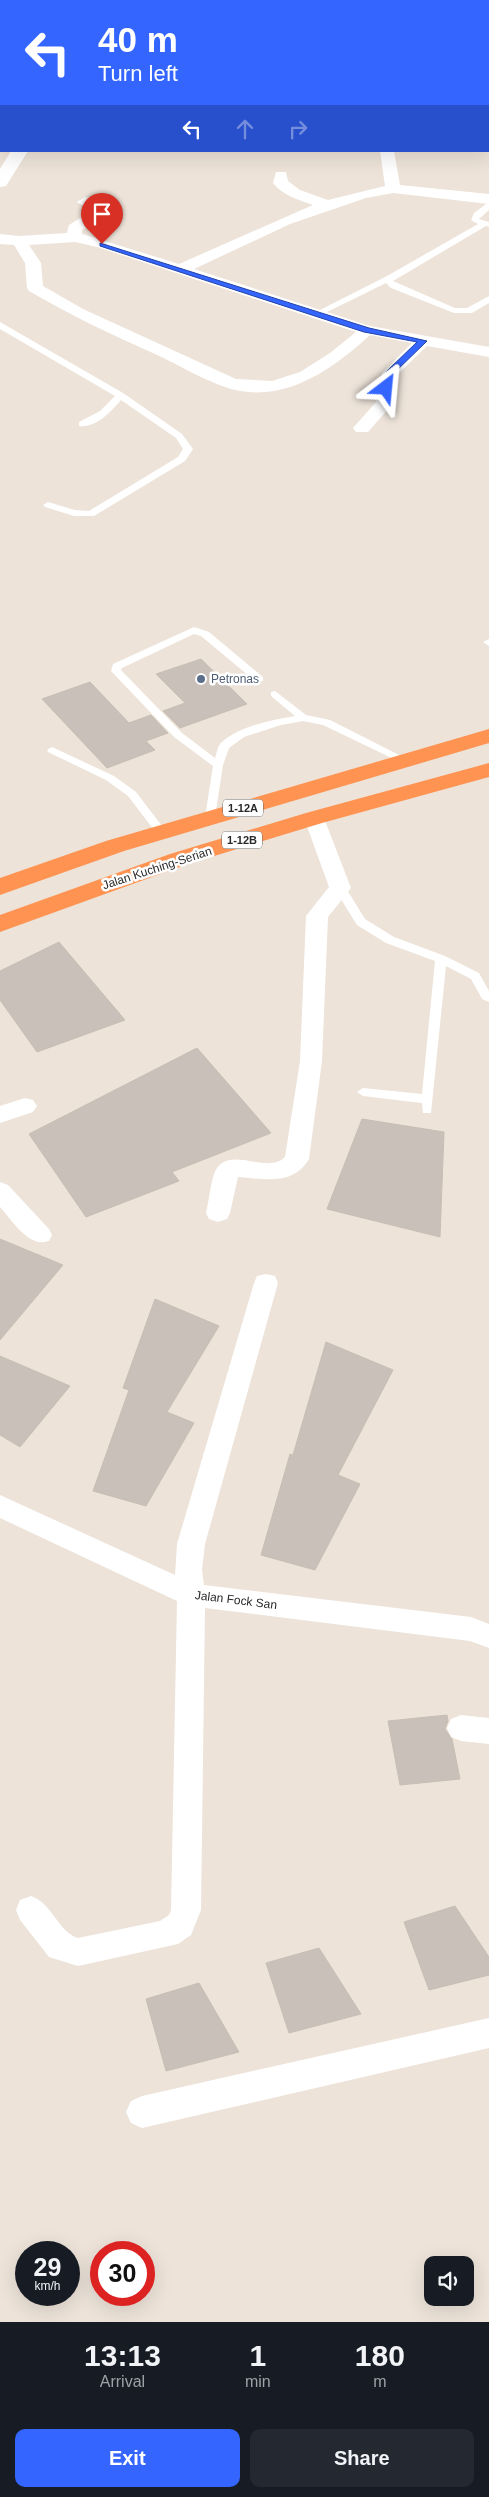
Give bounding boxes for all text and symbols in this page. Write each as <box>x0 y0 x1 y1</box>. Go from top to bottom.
icon: left <box>15 20 80 85</box>
text: 40 m <box>98 20 178 59</box>
text: Turn left <box>98 61 178 86</box>
icon: left <box>178 115 206 143</box>
icon: ahead <box>231 115 259 143</box>
icon: right <box>284 115 312 143</box>
pin <box>81 193 123 244</box>
icon: arrive <box>88 200 116 228</box>
position arrow <box>359 361 411 413</box>
place label: Petronas <box>211 672 259 686</box>
marker: Petronas <box>195 673 207 685</box>
road number: 1-12A <box>223 800 263 816</box>
road number: 1-12B <box>222 832 262 848</box>
street label: Jalan Kuching-Serian <box>101 844 213 892</box>
street label: Jalan Fock San <box>194 1588 278 1612</box>
speed limit sign: 30 <box>90 2241 155 2306</box>
text: 29 <box>34 2253 61 2281</box>
map controls <box>424 2256 474 2306</box>
button: sound <box>424 2256 474 2306</box>
text: km/h <box>34 2279 61 2293</box>
text: 13:13 <box>84 2339 161 2372</box>
text: 1 <box>249 2339 266 2372</box>
text: 180 <box>355 2339 405 2372</box>
text: Arrival <box>100 2373 145 2390</box>
text: min <box>245 2373 271 2390</box>
text: m <box>373 2373 386 2390</box>
button: Exit <box>15 2429 240 2487</box>
button: Share <box>250 2429 474 2487</box>

